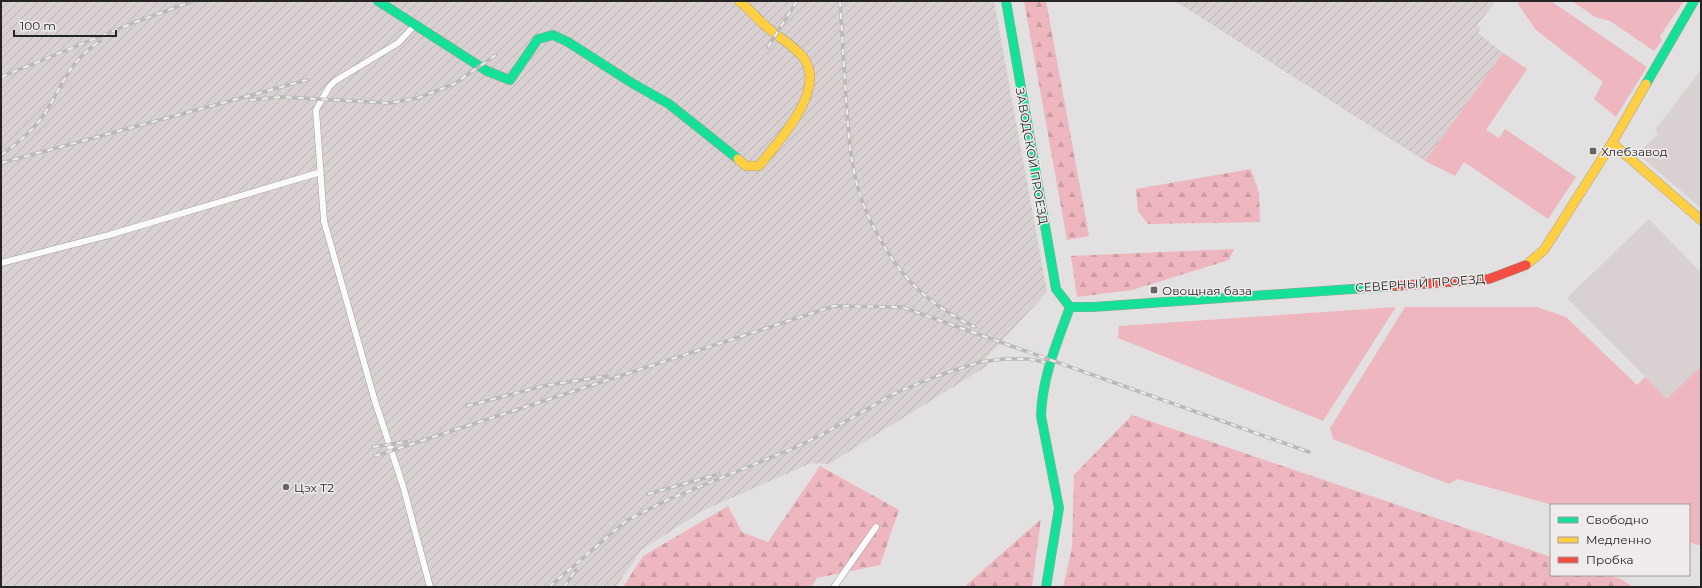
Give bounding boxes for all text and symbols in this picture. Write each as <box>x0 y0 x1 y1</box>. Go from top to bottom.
scale bar <box>14 12 116 38</box>
text: 100 m <box>20 18 56 33</box>
street label: ЗАВОДСКОЙ ПРОЕЗД <box>1013 87 1051 226</box>
place label: Хлебзавод <box>1601 144 1668 159</box>
marker: Хлебзавод <box>1588 146 1598 156</box>
street label: СЕВЕРНЫЙ ПРОЕЗД <box>1355 271 1486 295</box>
place label: Овощная база <box>1162 283 1252 298</box>
marker: Овощная база <box>1149 285 1159 295</box>
place label: Цэх Т2 <box>294 480 334 495</box>
marker: Цэх Т2 <box>281 482 291 492</box>
legend <box>1550 504 1690 576</box>
text: Свободно <box>1586 512 1649 527</box>
text: Медленно <box>1586 532 1652 547</box>
text: Пробка <box>1586 552 1634 567</box>

